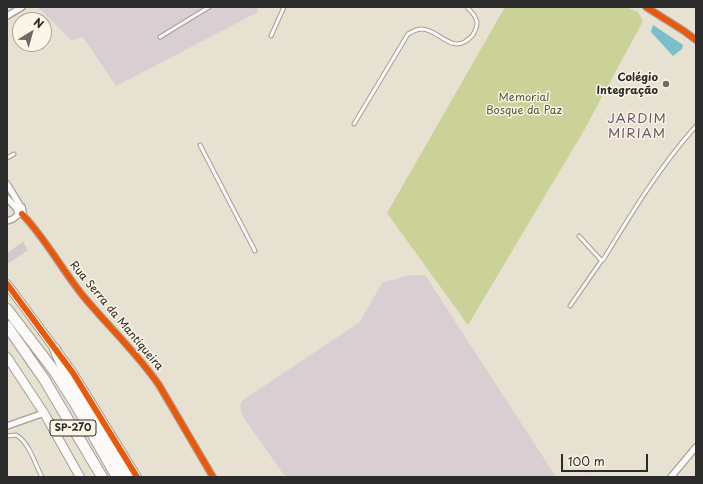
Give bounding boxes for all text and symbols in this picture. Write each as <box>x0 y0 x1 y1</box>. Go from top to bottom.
north arrow <box>12 12 52 52</box>
text: N <box>30 13 48 32</box>
place label: Colégio Integração <box>597 71 658 97</box>
marker: Colégio Integração <box>661 79 671 89</box>
park label: Memorial Bosque da Paz <box>486 91 562 117</box>
district label: JARDIM MIRIAM <box>608 111 666 142</box>
street label: Rua Serra da Mantiqueira <box>66 259 166 373</box>
road number: SP-270 <box>50 420 96 436</box>
scale bar <box>563 446 650 472</box>
text: 100 m <box>568 452 605 470</box>

